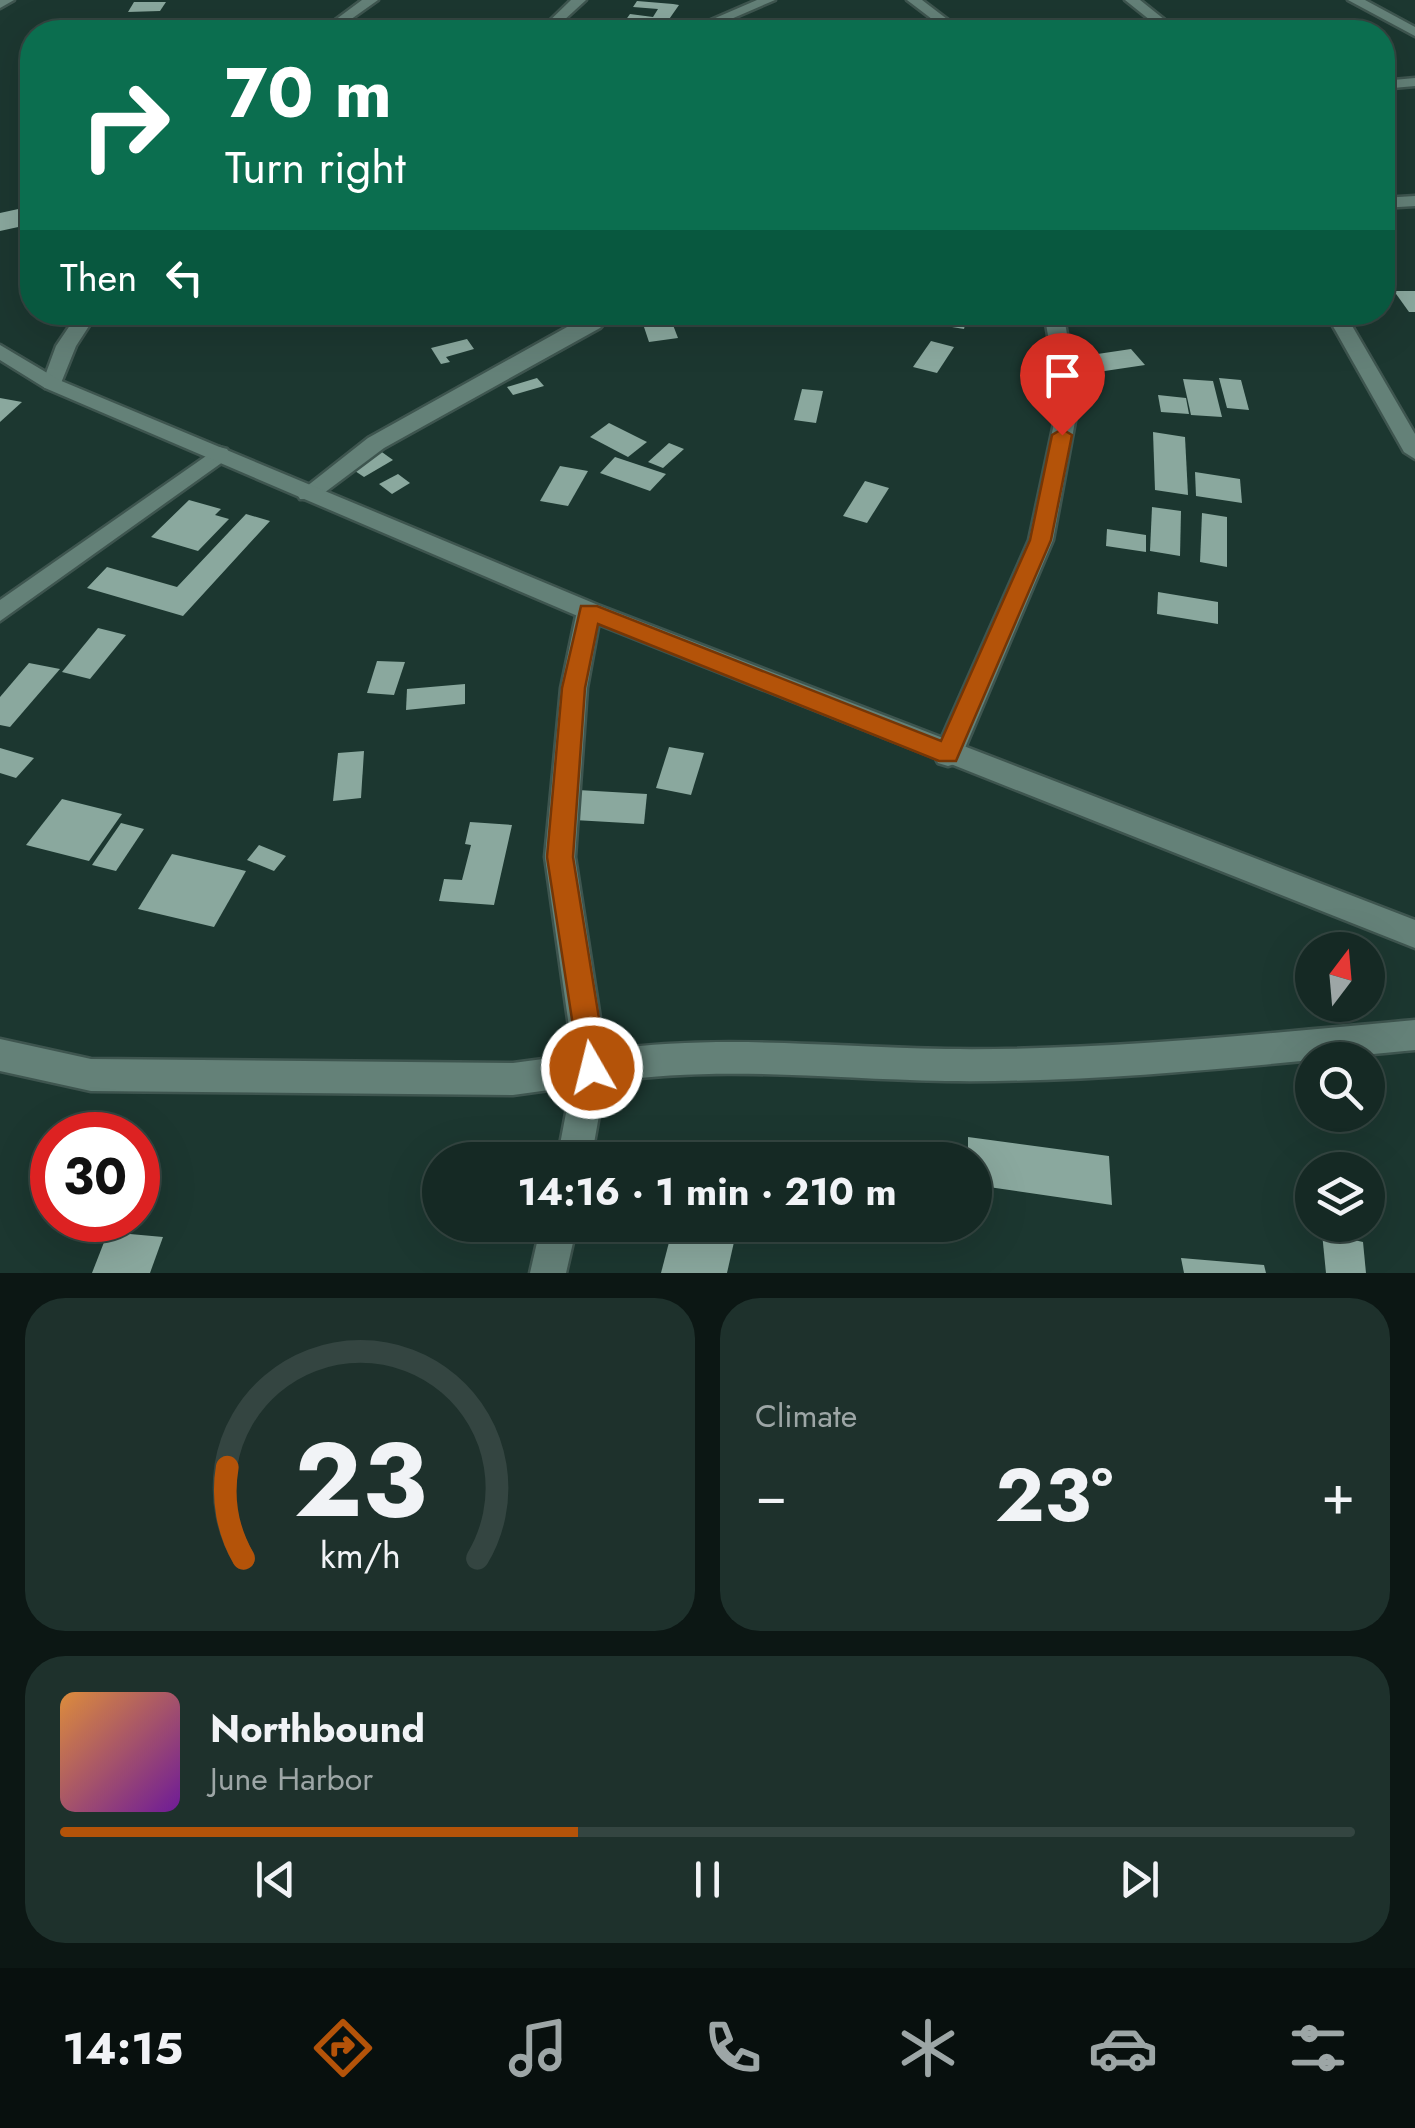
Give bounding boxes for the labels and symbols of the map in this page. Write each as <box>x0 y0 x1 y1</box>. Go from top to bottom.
pin <box>1020 333 1105 436</box>
north arrow <box>1295 932 1385 1022</box>
position arrow <box>540 1016 644 1120</box>
speed limit sign: 30 <box>30 1112 160 1242</box>

